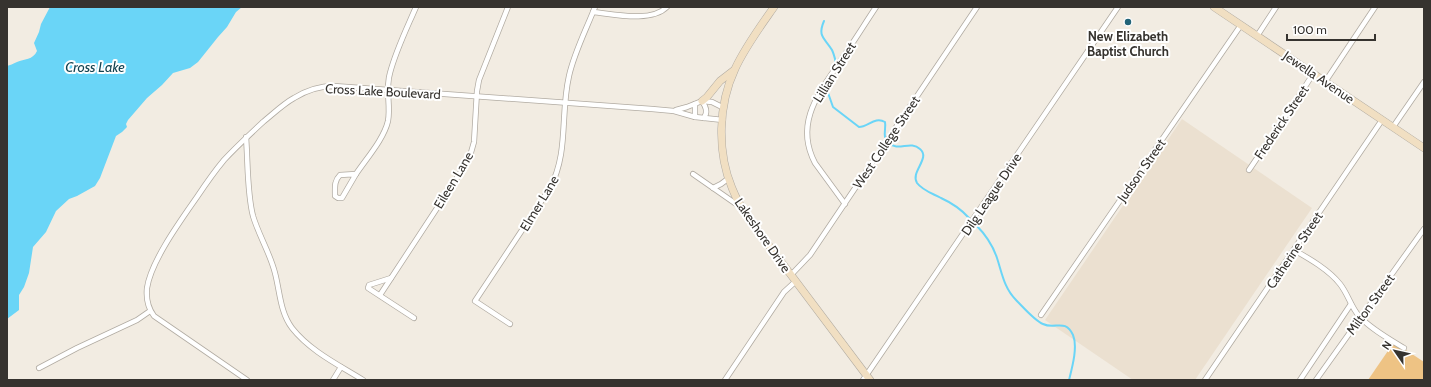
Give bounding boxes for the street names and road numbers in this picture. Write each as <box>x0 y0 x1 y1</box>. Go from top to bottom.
street label: Lillian Street <box>809 38 859 105</box>
street label: Jewella Avenue <box>1280 47 1358 107</box>
street label: Cross Lake Boulevard <box>325 80 441 102</box>
street label: Frederick Street <box>1250 82 1312 162</box>
street label: West College Street <box>849 92 923 191</box>
street label: Judson Street <box>1113 135 1169 205</box>
street label: Eileen Lane <box>430 148 476 211</box>
street label: Dilg League Drive <box>958 149 1025 238</box>
street label: Elmer Lane <box>516 172 562 234</box>
street label: Lakeshore Drive <box>731 195 795 276</box>
street label: Catherine Street <box>1262 208 1326 292</box>
street label: Milton Street <box>1343 270 1398 338</box>

